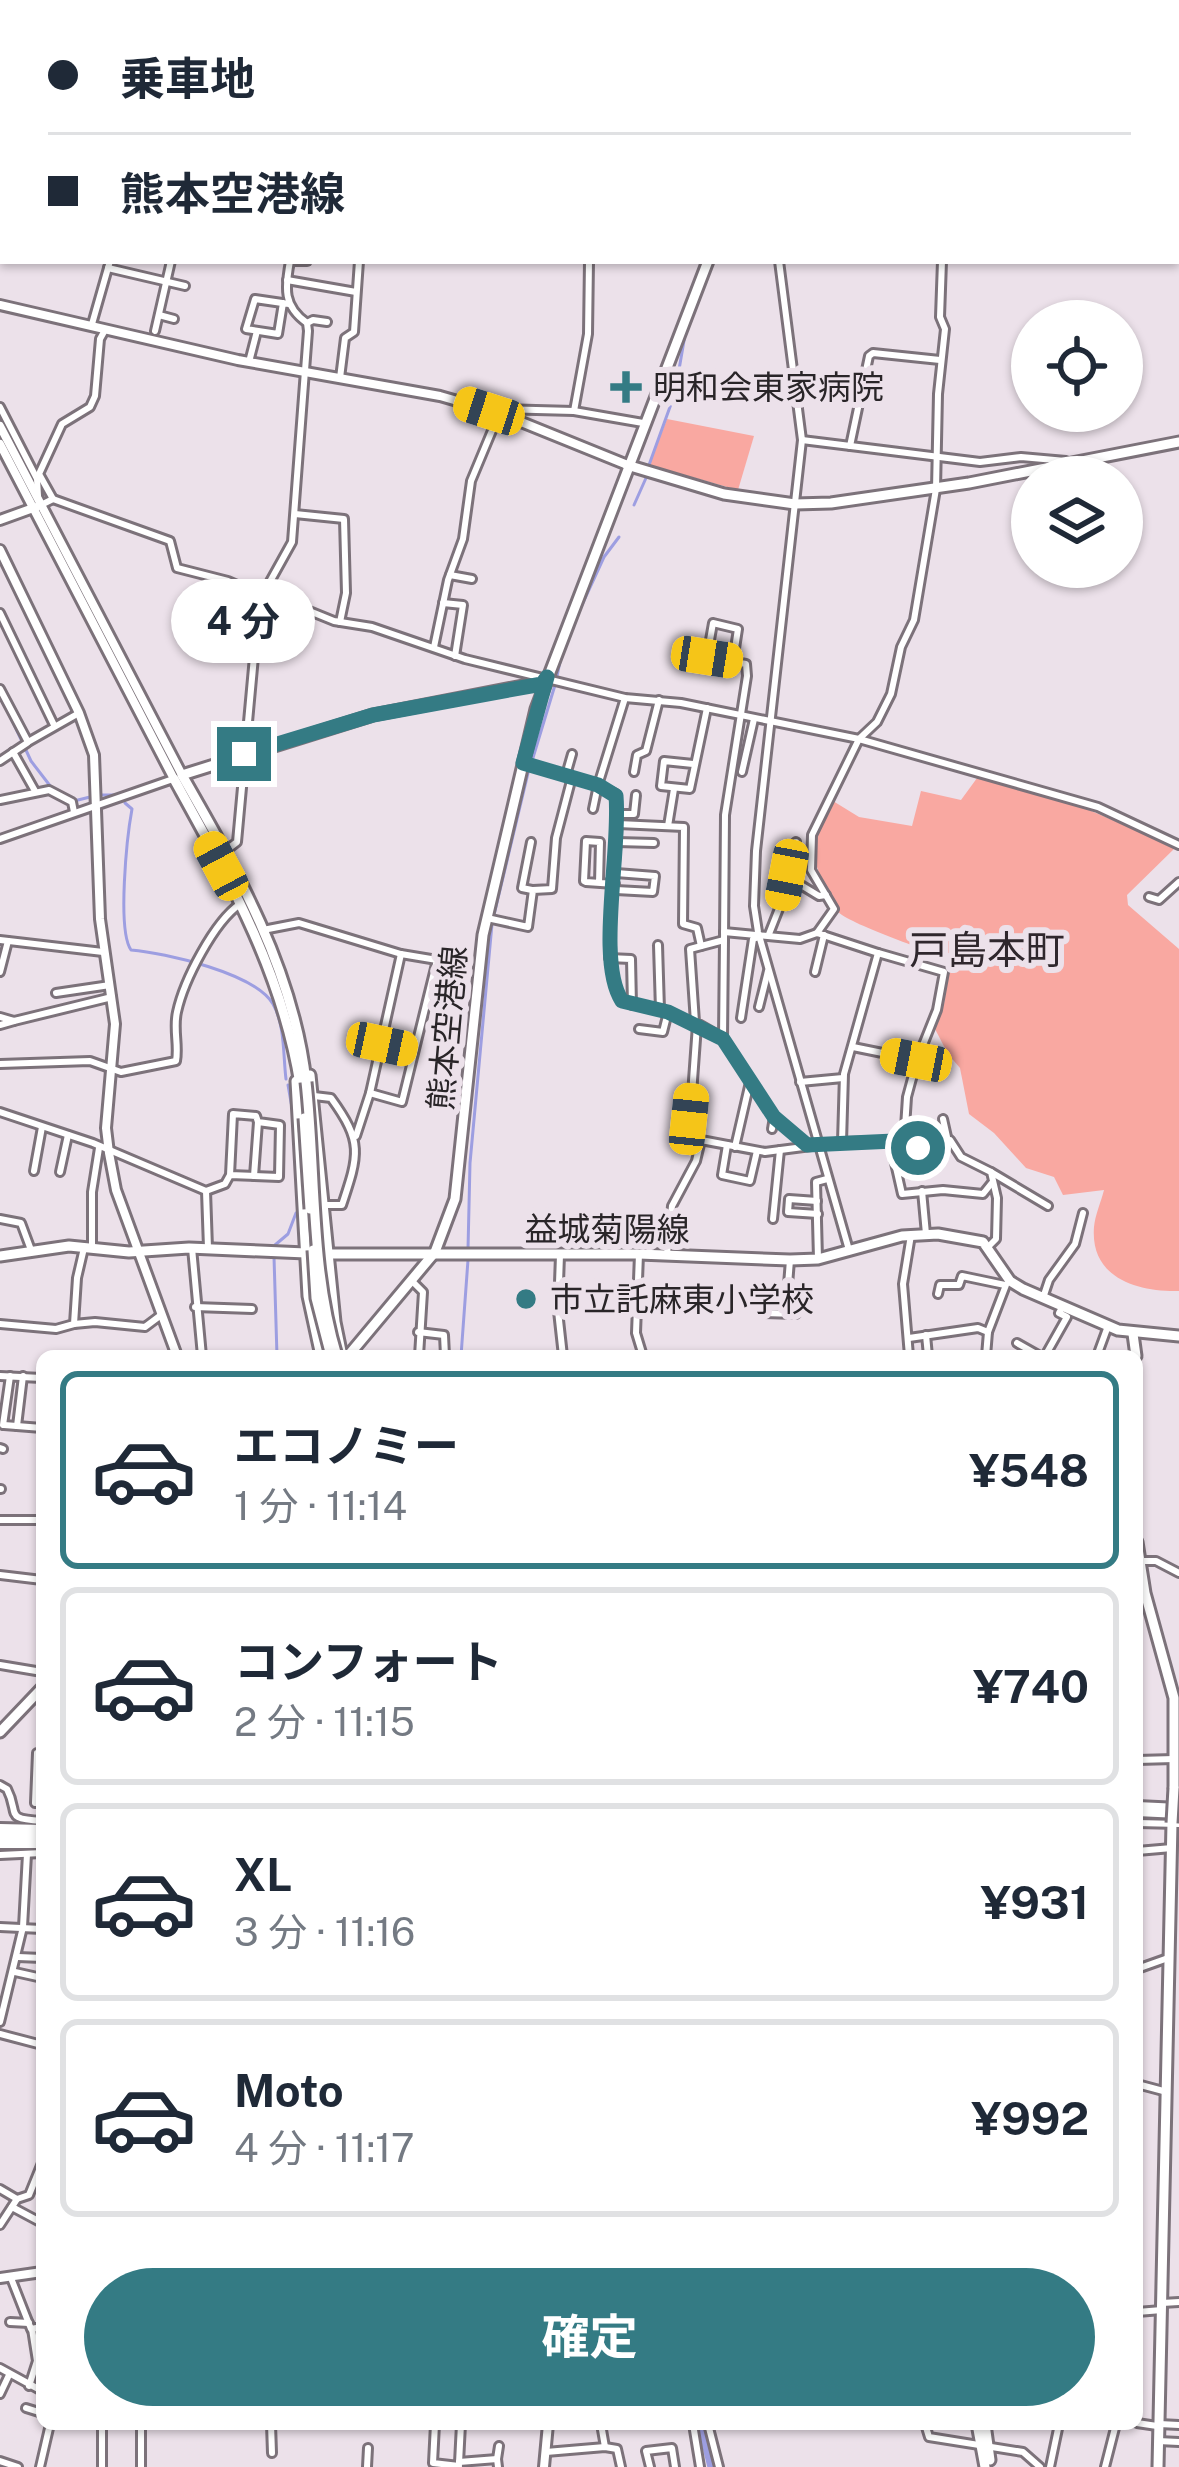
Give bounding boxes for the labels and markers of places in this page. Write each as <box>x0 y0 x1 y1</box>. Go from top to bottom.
place label: 明和会東家病院 <box>653 368 884 406</box>
marker: 明和会東家病院 <box>610 371 642 403</box>
place label: 市立託麻東小学校 <box>550 1280 814 1318</box>
marker: 市立託麻東小学校 <box>513 1286 539 1312</box>

